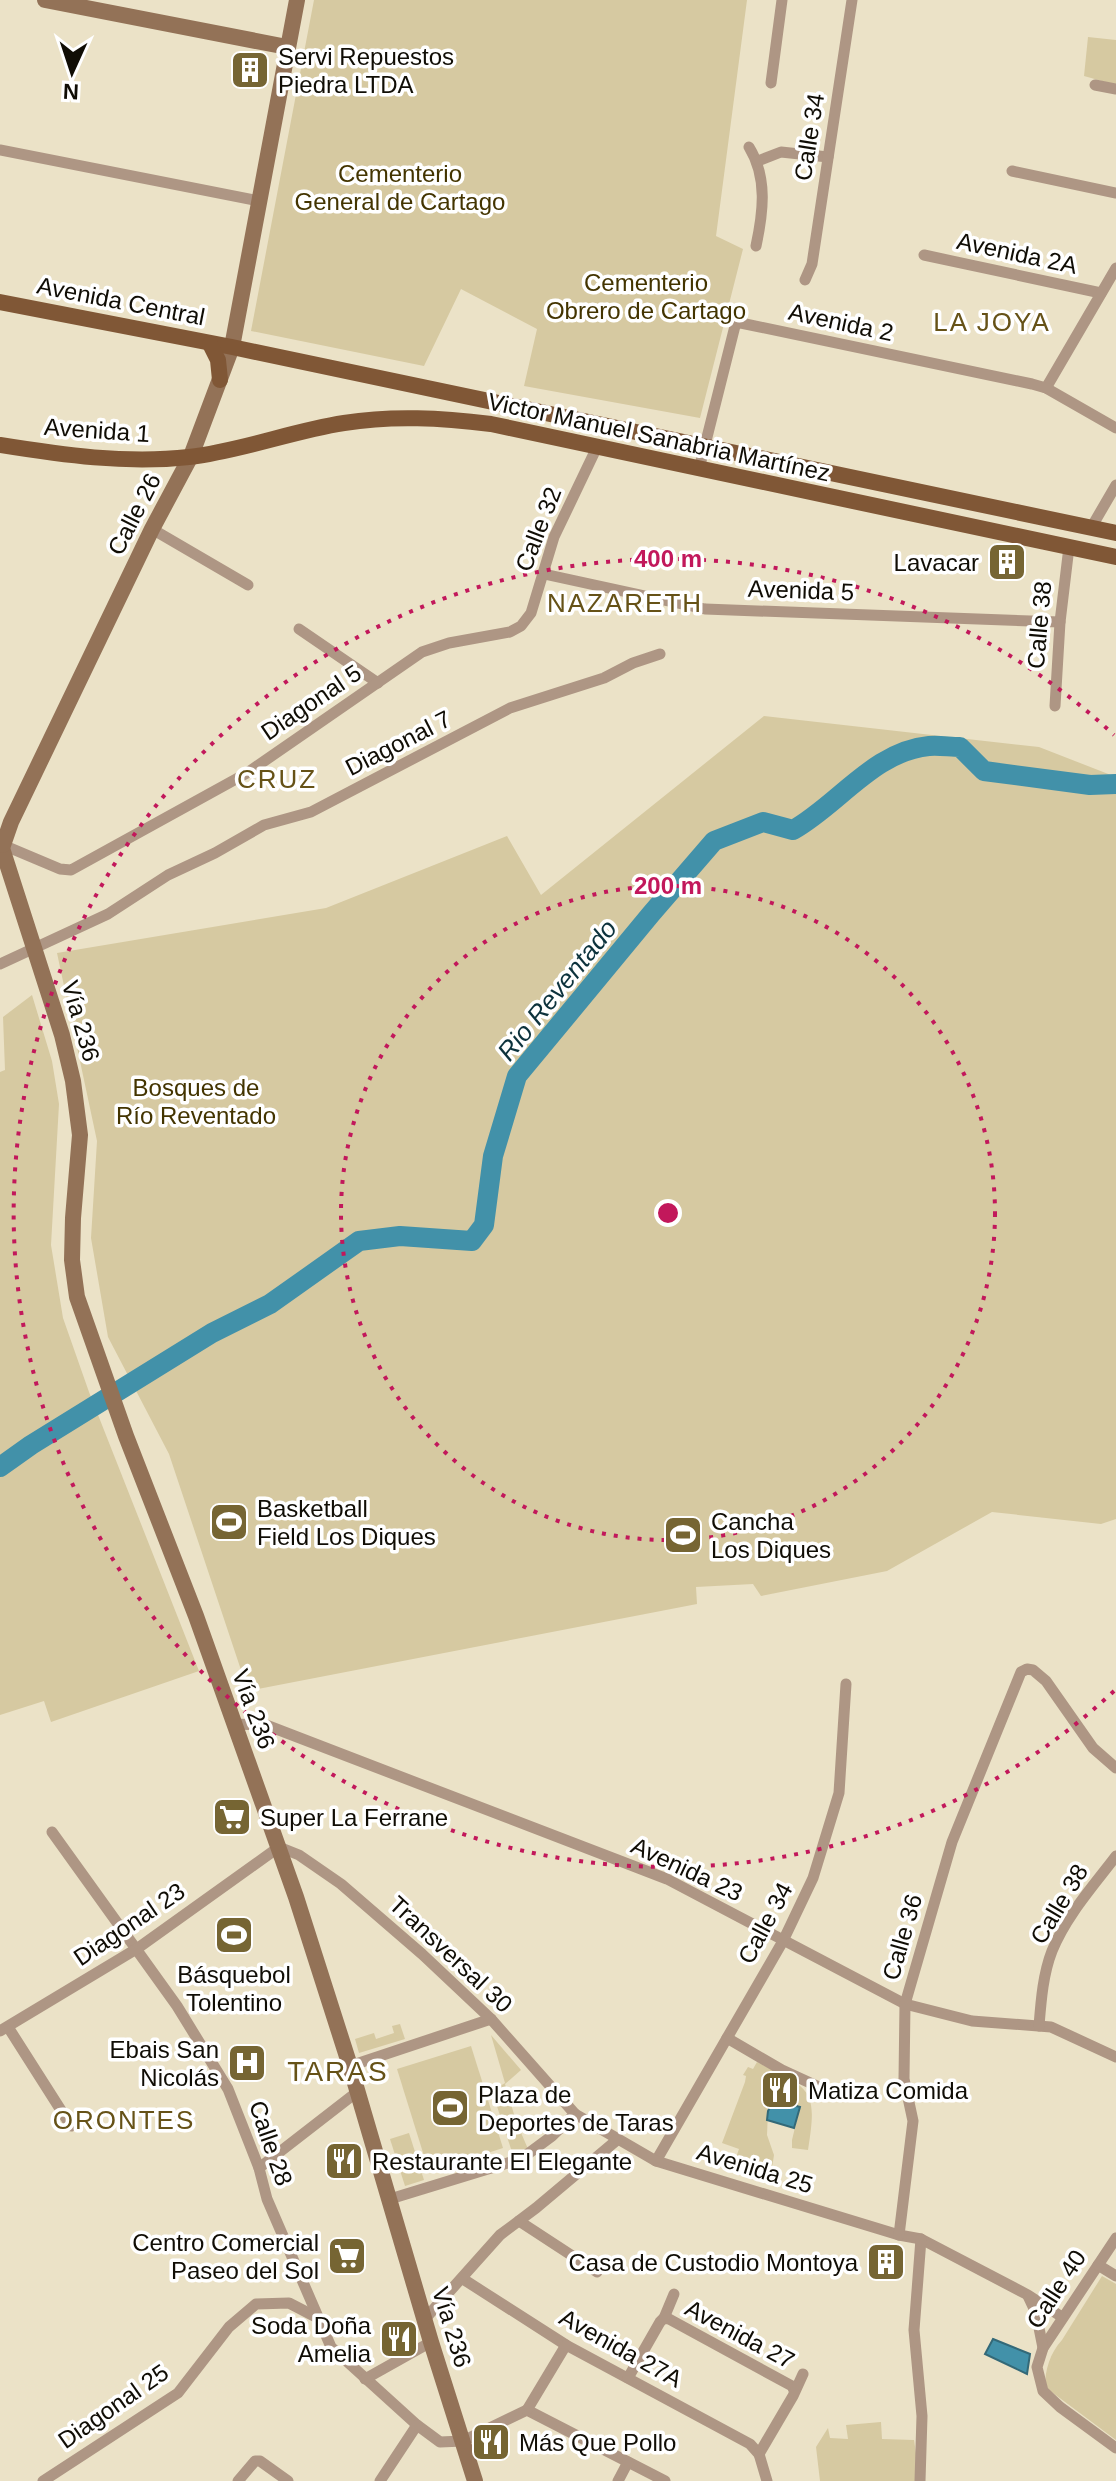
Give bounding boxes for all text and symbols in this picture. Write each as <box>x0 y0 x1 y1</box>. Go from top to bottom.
north arrow <box>32 32 112 112</box>
place label: Servi Repuestos Piedra LTDA <box>278 43 454 98</box>
building icon: Servi Repuestos Piedra LTDA <box>229 49 271 91</box>
text: N <box>62 79 80 104</box>
street label: Calle 34 <box>789 91 829 183</box>
park label: Cementerio General de Cartago <box>295 160 505 215</box>
street label: Avenida 2A <box>954 227 1080 279</box>
park label: Cementerio Obrero de Cartago <box>546 269 746 324</box>
street label: Avenida Central <box>35 271 207 331</box>
street label: Avenida 2 <box>786 298 896 346</box>
district label: LA JOYA <box>933 307 1051 337</box>
street label: Victor Manuel Sanabria Martínez <box>485 388 833 486</box>
street label: Avenida 1 <box>43 413 151 447</box>
street label: Calle 26 <box>102 469 166 559</box>
street label: Calle 32 <box>510 483 566 575</box>
building icon: Lavacar <box>986 541 1028 583</box>
text: 400 m <box>634 545 702 572</box>
place label: Lavacar <box>894 549 979 576</box>
street label: Avenida 5 <box>747 575 855 605</box>
street label: Calle 38 <box>1022 580 1056 670</box>
district label: NAZARETH <box>547 588 703 618</box>
street label: Diagonal 5 <box>256 659 366 745</box>
street label: Diagonal 7 <box>341 705 455 781</box>
district label: CRUZ <box>237 764 317 794</box>
text: 200 m <box>634 872 702 899</box>
water label: Rio Reventado <box>491 914 623 1066</box>
street label: Vía 236 <box>57 978 105 1064</box>
park label: Bosques de Río Reventado <box>116 1074 276 1129</box>
centre of rings <box>654 1199 682 1227</box>
place label: Basketball Field Los Diques <box>257 1495 436 1550</box>
sports icon: Basketball Field Los Diques <box>208 1501 250 1543</box>
place label: Cancha Los Diques <box>711 1508 831 1563</box>
sports icon: Cancha Los Diques <box>662 1514 704 1556</box>
street label: Vía 236 <box>227 1666 281 1752</box>
supermarket icon: Super La Ferrane <box>211 1796 253 1838</box>
place label: Super La Ferrane <box>260 1804 448 1831</box>
street label: Avenida 23 <box>627 1831 747 1907</box>
street label: Calle 38 <box>1025 1859 1093 1949</box>
street label: Diagonal 23 <box>68 1877 190 1971</box>
street label: Calle 34 <box>732 1878 798 1968</box>
street label: Transversal 30 <box>384 1890 518 2018</box>
street label: Calle 36 <box>877 1891 927 1983</box>
sports icon: Básquebol Tolentino <box>213 1914 255 1956</box>
place label: Básquebol Tolentino <box>177 1961 291 2016</box>
place label: Ebais San Nicolás <box>110 2036 219 2091</box>
hospital icon: Ebais San Nicolás <box>226 2042 268 2084</box>
district label: TARAS <box>287 2056 389 2087</box>
restaurant icon: Matiza Comida <box>759 2069 801 2111</box>
place label: Matiza Comida <box>808 2077 969 2104</box>
place label: Plaza de Deportes de Taras <box>478 2081 674 2136</box>
sports icon: Plaza de Deportes de Taras <box>429 2087 471 2129</box>
street label: Calle 28 <box>244 2097 298 2189</box>
district label: ORONTES <box>53 2105 195 2135</box>
street label: Avenida 25 <box>694 2138 816 2198</box>
restaurant icon: Restaurante El Elegante <box>323 2140 365 2182</box>
place label: Restaurante El Elegante <box>372 2148 632 2175</box>
place label: Centro Comercial Paseo del Sol <box>132 2229 319 2284</box>
supermarket icon: Centro Comercial Paseo del Sol <box>326 2235 368 2277</box>
building icon: Casa de Custodio Montoya <box>865 2241 907 2283</box>
street label: Calle 40 <box>1021 2245 1091 2333</box>
place label: Casa de Custodio Montoya <box>569 2249 859 2276</box>
street label: Vía 236 <box>427 2283 477 2371</box>
street label: Avenida 27 <box>681 2294 799 2374</box>
street label: Avenida 27A <box>555 2303 687 2393</box>
place label: Soda Doña Amelia <box>251 2312 372 2367</box>
restaurant icon: Soda Doña Amelia <box>378 2318 420 2360</box>
street label: Diagonal 25 <box>53 2358 173 2454</box>
restaurant icon: Más Que Pollo <box>470 2421 512 2463</box>
place label: Más Que Pollo <box>519 2429 676 2456</box>

